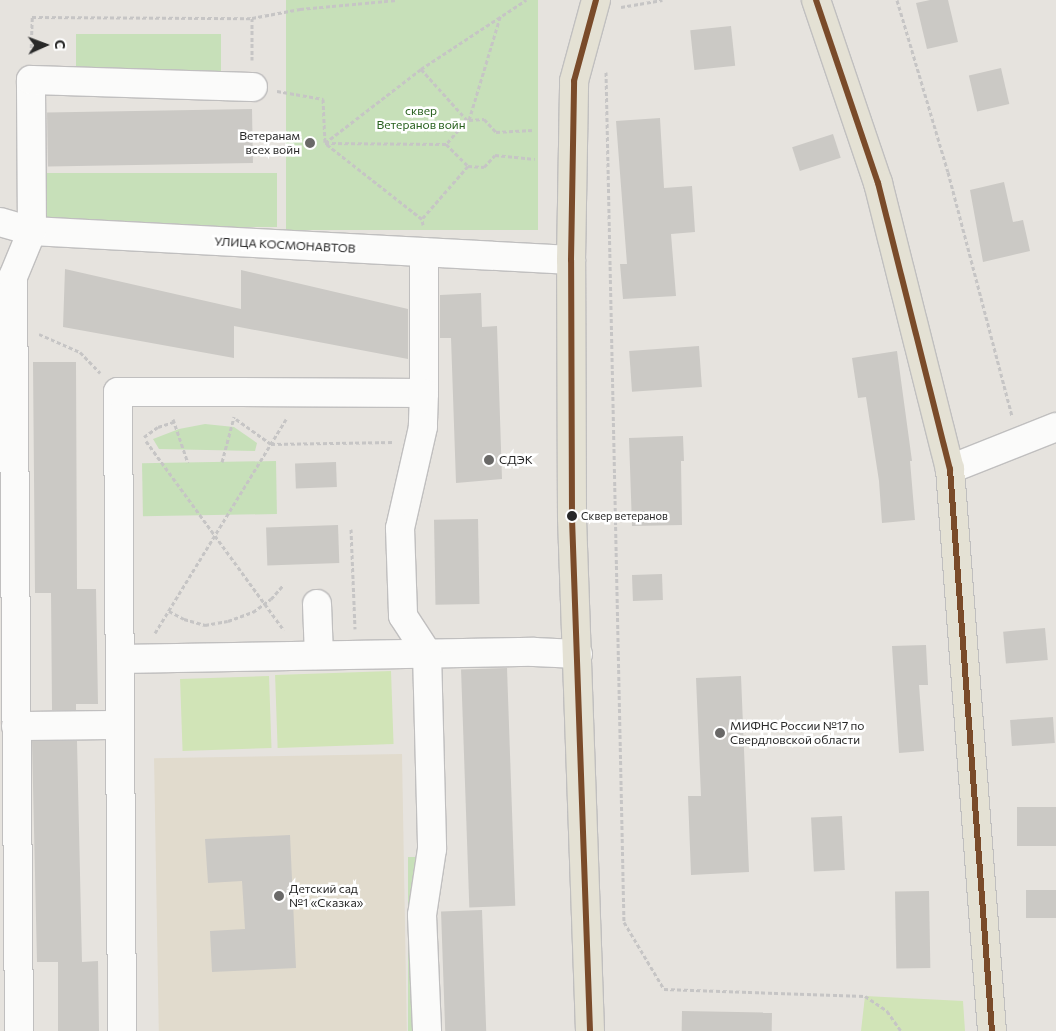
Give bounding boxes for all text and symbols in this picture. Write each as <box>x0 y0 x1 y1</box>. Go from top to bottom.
north arrow <box>20 20 70 70</box>
text: С <box>52 39 69 50</box>
park label: сквер Ветеранов войн <box>376 104 466 132</box>
place label: Ветеранам всех войн <box>239 129 300 157</box>
marker: Ветеранам всех войн <box>304 137 316 149</box>
street label: УЛИЦА КОСМОНАВТОВ <box>214 234 356 256</box>
place label: СДЭК <box>499 453 533 467</box>
marker: СДЭК <box>483 454 495 466</box>
place label: Сквер ветеранов <box>581 509 668 523</box>
marker: Сквер ветеранов <box>567 511 577 521</box>
place label: МИФНС России №17 по Свердловской области <box>730 719 865 747</box>
marker: МИФНС России №17 по Свердловской области <box>714 727 726 739</box>
place label: Детский сад №1 «Сказка» <box>289 882 363 910</box>
marker: Детский сад №1 «Сказка» <box>273 890 285 902</box>

